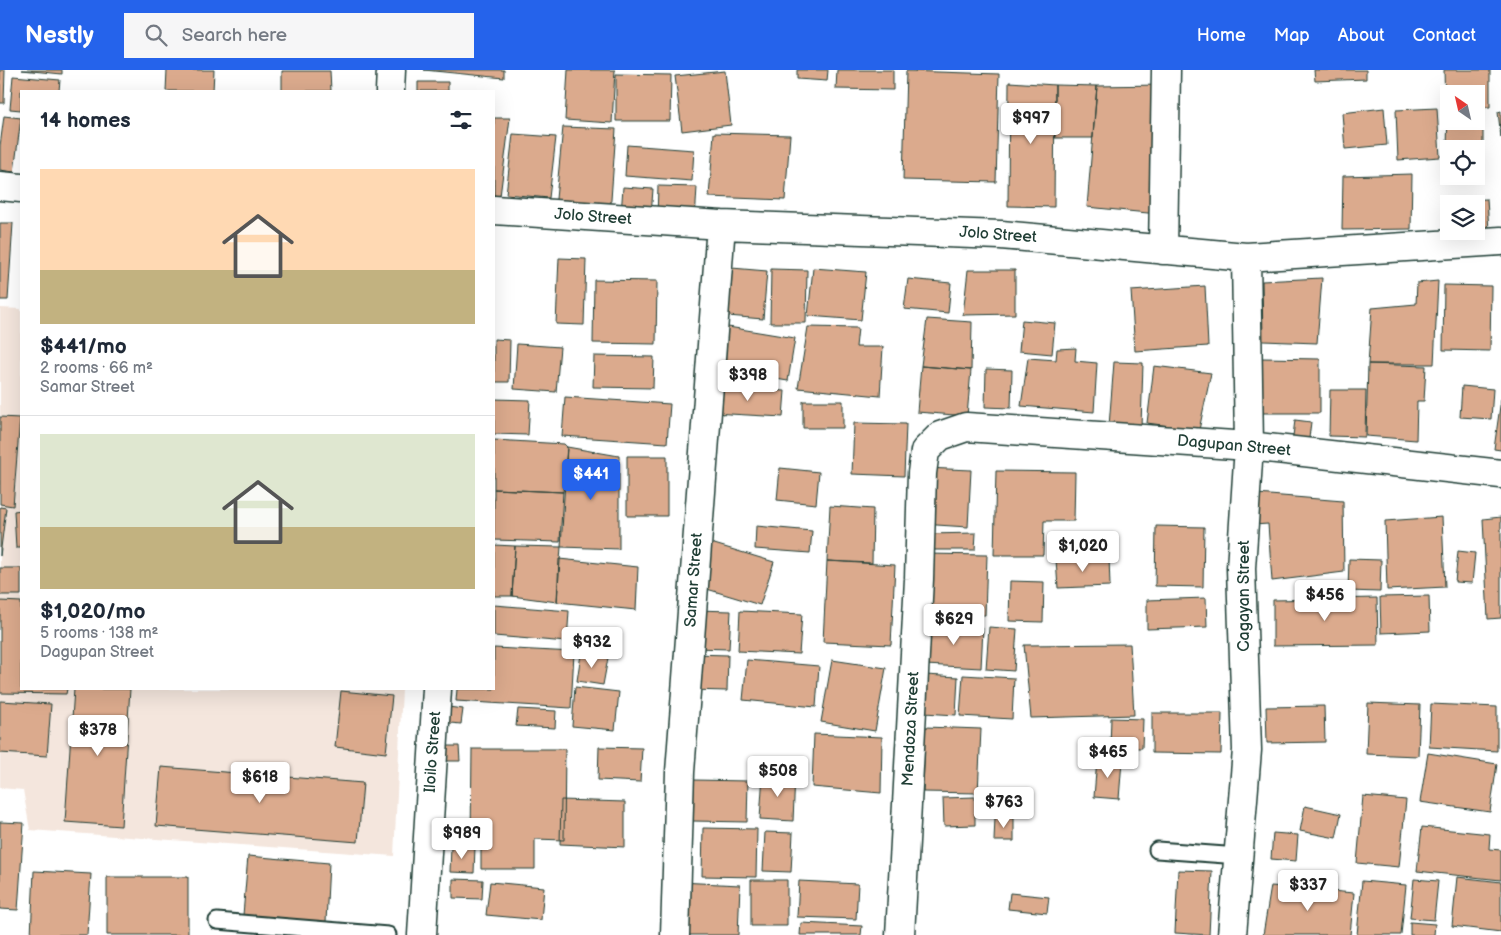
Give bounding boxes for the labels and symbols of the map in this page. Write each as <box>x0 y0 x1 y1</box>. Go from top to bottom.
north arrow <box>1440 85 1485 130</box>
pin: $997 <box>1001 102 1061 145</box>
street label: Jolo Street <box>554 205 632 229</box>
street label: Jolo Street <box>959 223 1037 247</box>
pin: $398 <box>718 360 778 402</box>
street label: Dagupan Street <box>1176 432 1292 460</box>
pin: $441 <box>561 458 621 501</box>
pin: $1,020 <box>1042 530 1124 573</box>
street label: Samar Street <box>681 532 707 628</box>
street label: Cagayan Street <box>1235 540 1254 652</box>
pin: $456 <box>1295 580 1355 622</box>
pin: $629 <box>924 604 984 646</box>
pin: $932 <box>562 626 622 669</box>
street label: Mendoza Street <box>899 671 923 787</box>
street label: Iloilo Street <box>421 710 445 793</box>
pin: $378 <box>68 714 128 757</box>
pin: $465 <box>1078 736 1138 779</box>
pin: $508 <box>748 756 808 798</box>
pin: $618 <box>230 762 290 804</box>
pin: $763 <box>974 786 1034 829</box>
pin: $989 <box>432 818 492 860</box>
pin: $337 <box>1278 870 1338 912</box>

